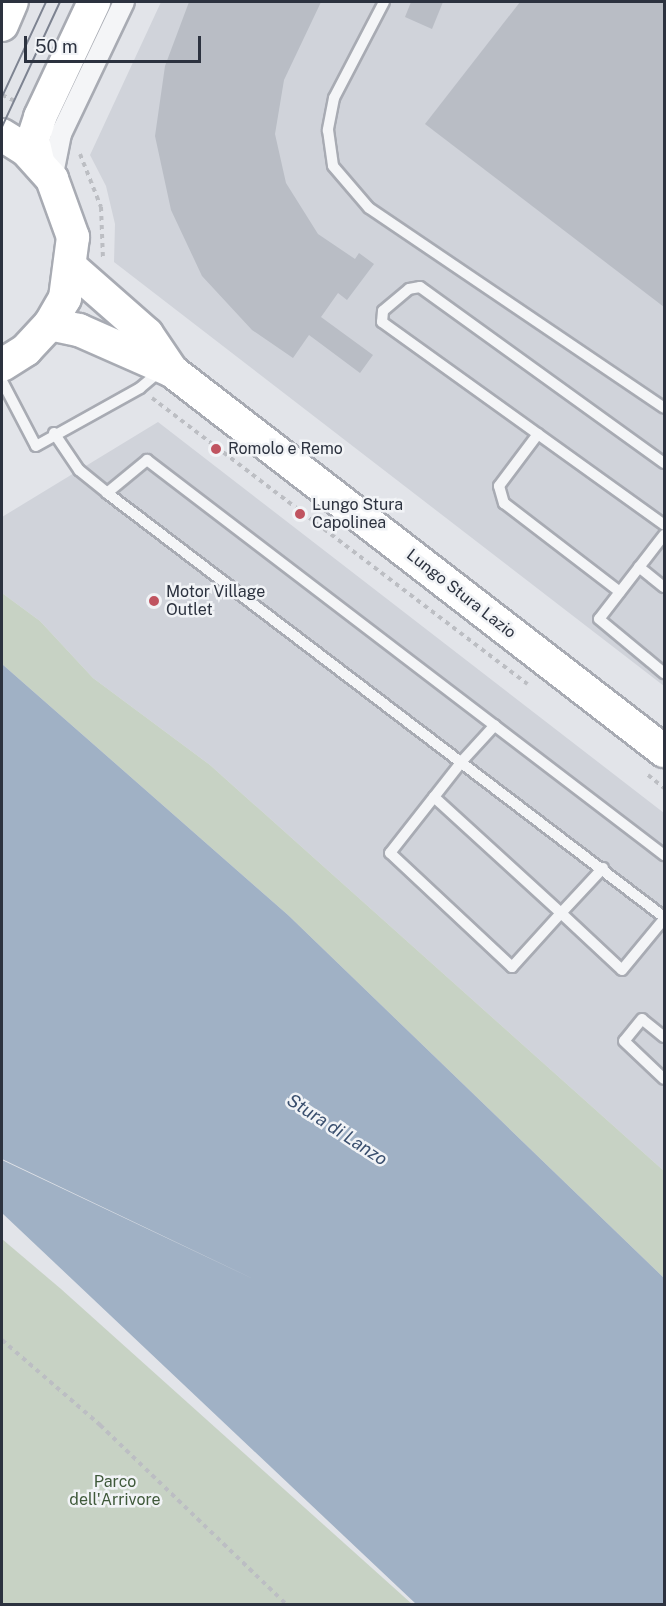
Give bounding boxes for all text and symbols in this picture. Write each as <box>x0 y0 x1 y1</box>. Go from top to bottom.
scale bar <box>27 24 204 62</box>
text: 50 m <box>35 36 78 57</box>
place label: Romolo e Remo <box>228 439 343 459</box>
marker: Romolo e Remo <box>209 442 223 456</box>
place label: Lungo Stura Capolinea <box>312 495 403 533</box>
marker: Lungo Stura Capolinea <box>293 507 307 521</box>
street label: Lungo Stura Lazio <box>402 545 520 643</box>
place label: Motor Village Outlet <box>166 582 266 620</box>
marker: Motor Village Outlet <box>147 594 161 608</box>
water label: Stura di Lanzo <box>283 1090 391 1170</box>
park label: Parco dell'Arrivore <box>69 1472 161 1510</box>

